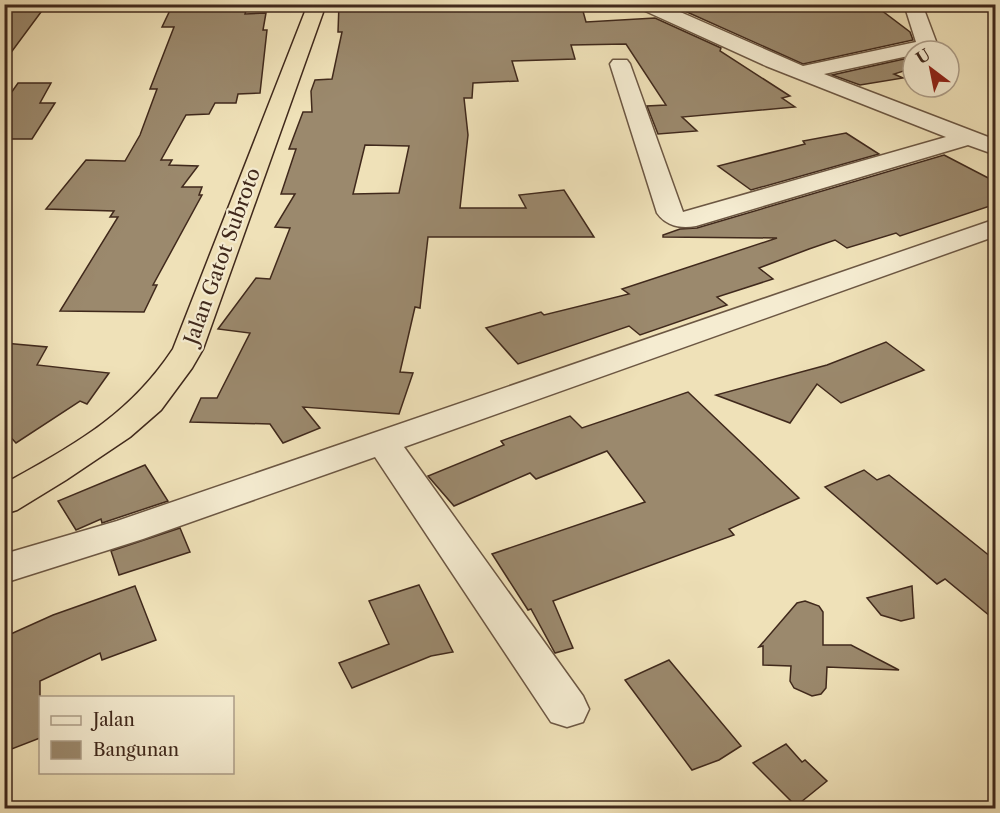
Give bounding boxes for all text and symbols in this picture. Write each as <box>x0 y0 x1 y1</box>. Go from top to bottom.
north arrow <box>901 39 961 99</box>
text: U <box>912 44 934 68</box>
street label: Jalan Gatot Subroto <box>178 164 265 350</box>
legend <box>39 696 234 774</box>
text: Jalan <box>90 709 135 731</box>
text: Bangunan <box>93 739 179 761</box>

